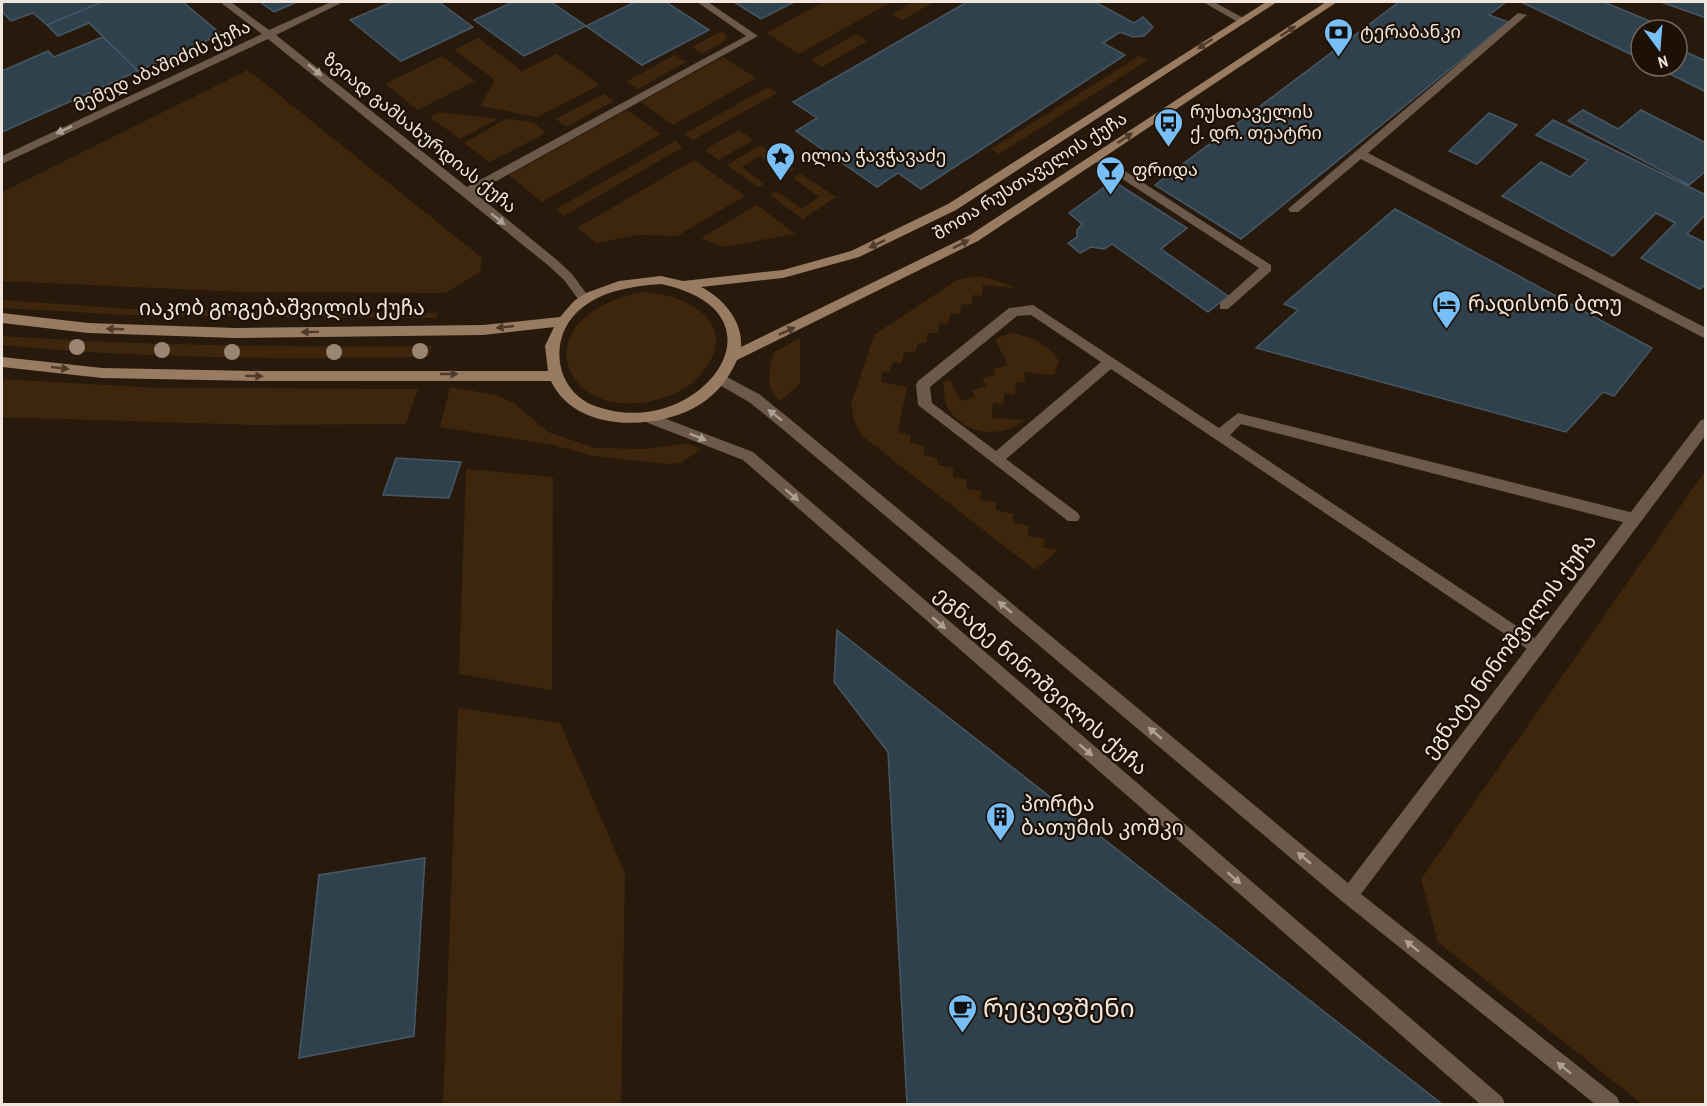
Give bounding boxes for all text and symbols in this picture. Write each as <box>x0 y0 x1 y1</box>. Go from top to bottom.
street label: მემედ აბაშიძის ქუჩა <box>69 14 254 118</box>
bank icon: ტერაბანკი <box>1323 16 1355 58</box>
north arrow <box>1629 18 1689 78</box>
place label: ტერაბანკი <box>1360 19 1461 44</box>
one-way arrow <box>1279 25 1295 37</box>
one-way arrow <box>1197 38 1213 49</box>
street label: ზვიად გამსახურდიას ქუჩა <box>318 47 522 219</box>
text: N <box>1656 51 1671 74</box>
one-way arrow <box>307 63 322 75</box>
place label: რუსთაველის ქ. დრ. თეატრი <box>1190 99 1322 145</box>
street label: შოთა რუსთაველის ქუჩა <box>928 106 1132 246</box>
bus stop icon: რუსთაველის ქ. დრ. თეატრი <box>1153 106 1185 148</box>
one-way arrow <box>55 126 72 135</box>
one-way arrow <box>1117 133 1133 144</box>
place icon: ილია ჭავჭავაძე <box>764 140 796 182</box>
place label: ილია ჭავჭავაძე <box>801 143 946 168</box>
bar icon: ფრიდა <box>1095 154 1127 196</box>
place label: ფრიდა <box>1132 157 1198 182</box>
one-way arrow <box>491 213 506 225</box>
one-way arrow <box>869 239 886 248</box>
one-way arrow <box>953 240 970 249</box>
hotel icon: რადისონ ბლუ <box>1431 288 1463 330</box>
place label: რადისონ ბლუ <box>1468 289 1622 318</box>
street label: იაკობ გოგებაშვილის ქუჩა <box>139 293 425 322</box>
one-way arrow <box>495 322 514 332</box>
one-way arrow <box>106 324 125 333</box>
one-way arrow <box>301 327 320 337</box>
one-way arrow <box>778 327 795 336</box>
one-way arrow <box>50 364 69 373</box>
one-way arrow <box>440 369 459 379</box>
one-way arrow <box>245 371 264 381</box>
one-way arrow <box>767 409 783 422</box>
one-way arrow <box>689 433 707 442</box>
one-way arrow <box>784 488 799 501</box>
street label: ეგნატე ნინოშვილის ქუჩა <box>1415 528 1603 764</box>
street label: ეგნატე ნინოშვილის ქუჩა <box>928 580 1154 781</box>
one-way arrow <box>997 601 1013 614</box>
one-way arrow <box>931 616 947 629</box>
one-way arrow <box>1148 727 1163 740</box>
one-way arrow <box>1079 743 1094 757</box>
place label: პორტა ბათუმის კოშკი <box>1021 789 1184 842</box>
building icon: პორტა ბათუმის კოშკი <box>984 800 1016 842</box>
one-way arrow <box>1297 852 1312 865</box>
one-way arrow <box>1226 871 1241 884</box>
one-way arrow <box>1404 940 1420 953</box>
place label: რეცეფშენი <box>983 990 1135 1025</box>
cafe icon: რეცეფშენი <box>946 992 978 1034</box>
one-way arrow <box>1557 1062 1572 1075</box>

